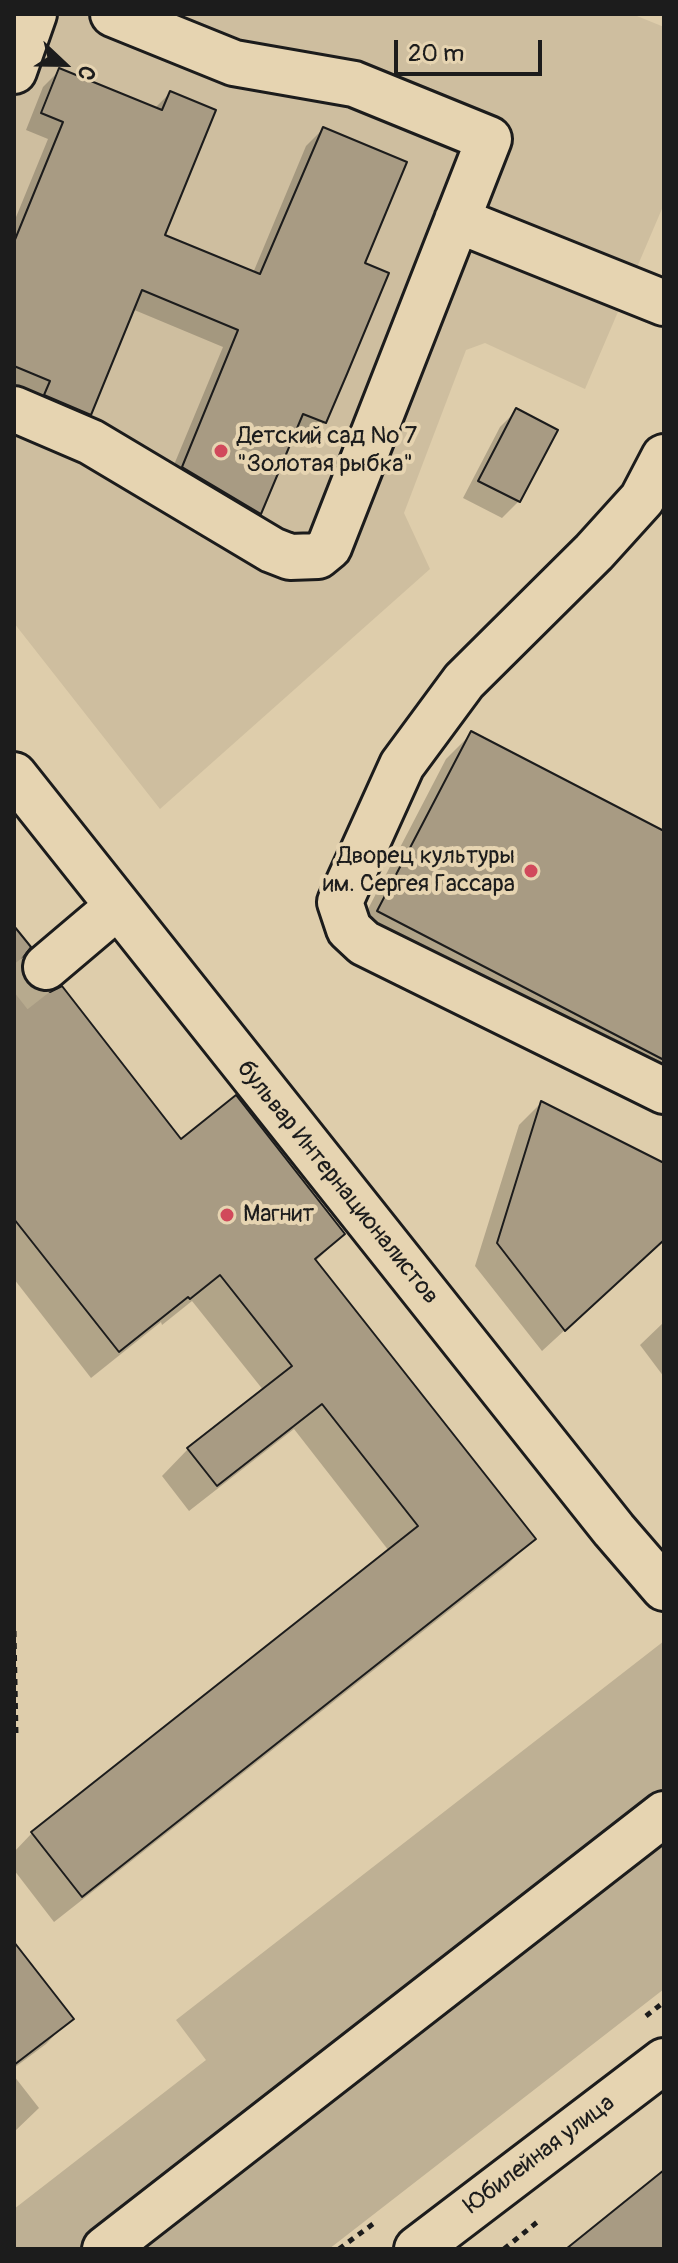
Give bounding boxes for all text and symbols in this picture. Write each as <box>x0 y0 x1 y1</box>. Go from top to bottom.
north arrow <box>24 24 104 104</box>
scale bar <box>398 24 546 74</box>
text: 20 m <box>408 39 464 68</box>
text: С <box>71 61 102 85</box>
place label: Детский сад № 7 "Золотая рыбка" <box>237 423 417 479</box>
marker: Детский сад № 7 "Золотая рыбка" <box>212 442 230 460</box>
place label: Дворец культуры им. Сергея Гассара <box>323 843 515 899</box>
marker: Дворец культуры им. Сергея Гассара <box>522 862 540 880</box>
street label: бульвар Интернационалистов <box>230 1055 444 1311</box>
place label: Магнит <box>243 1201 314 1229</box>
marker: Магнит <box>218 1206 236 1224</box>
street label: Юбилейная улица <box>459 2089 621 2221</box>

